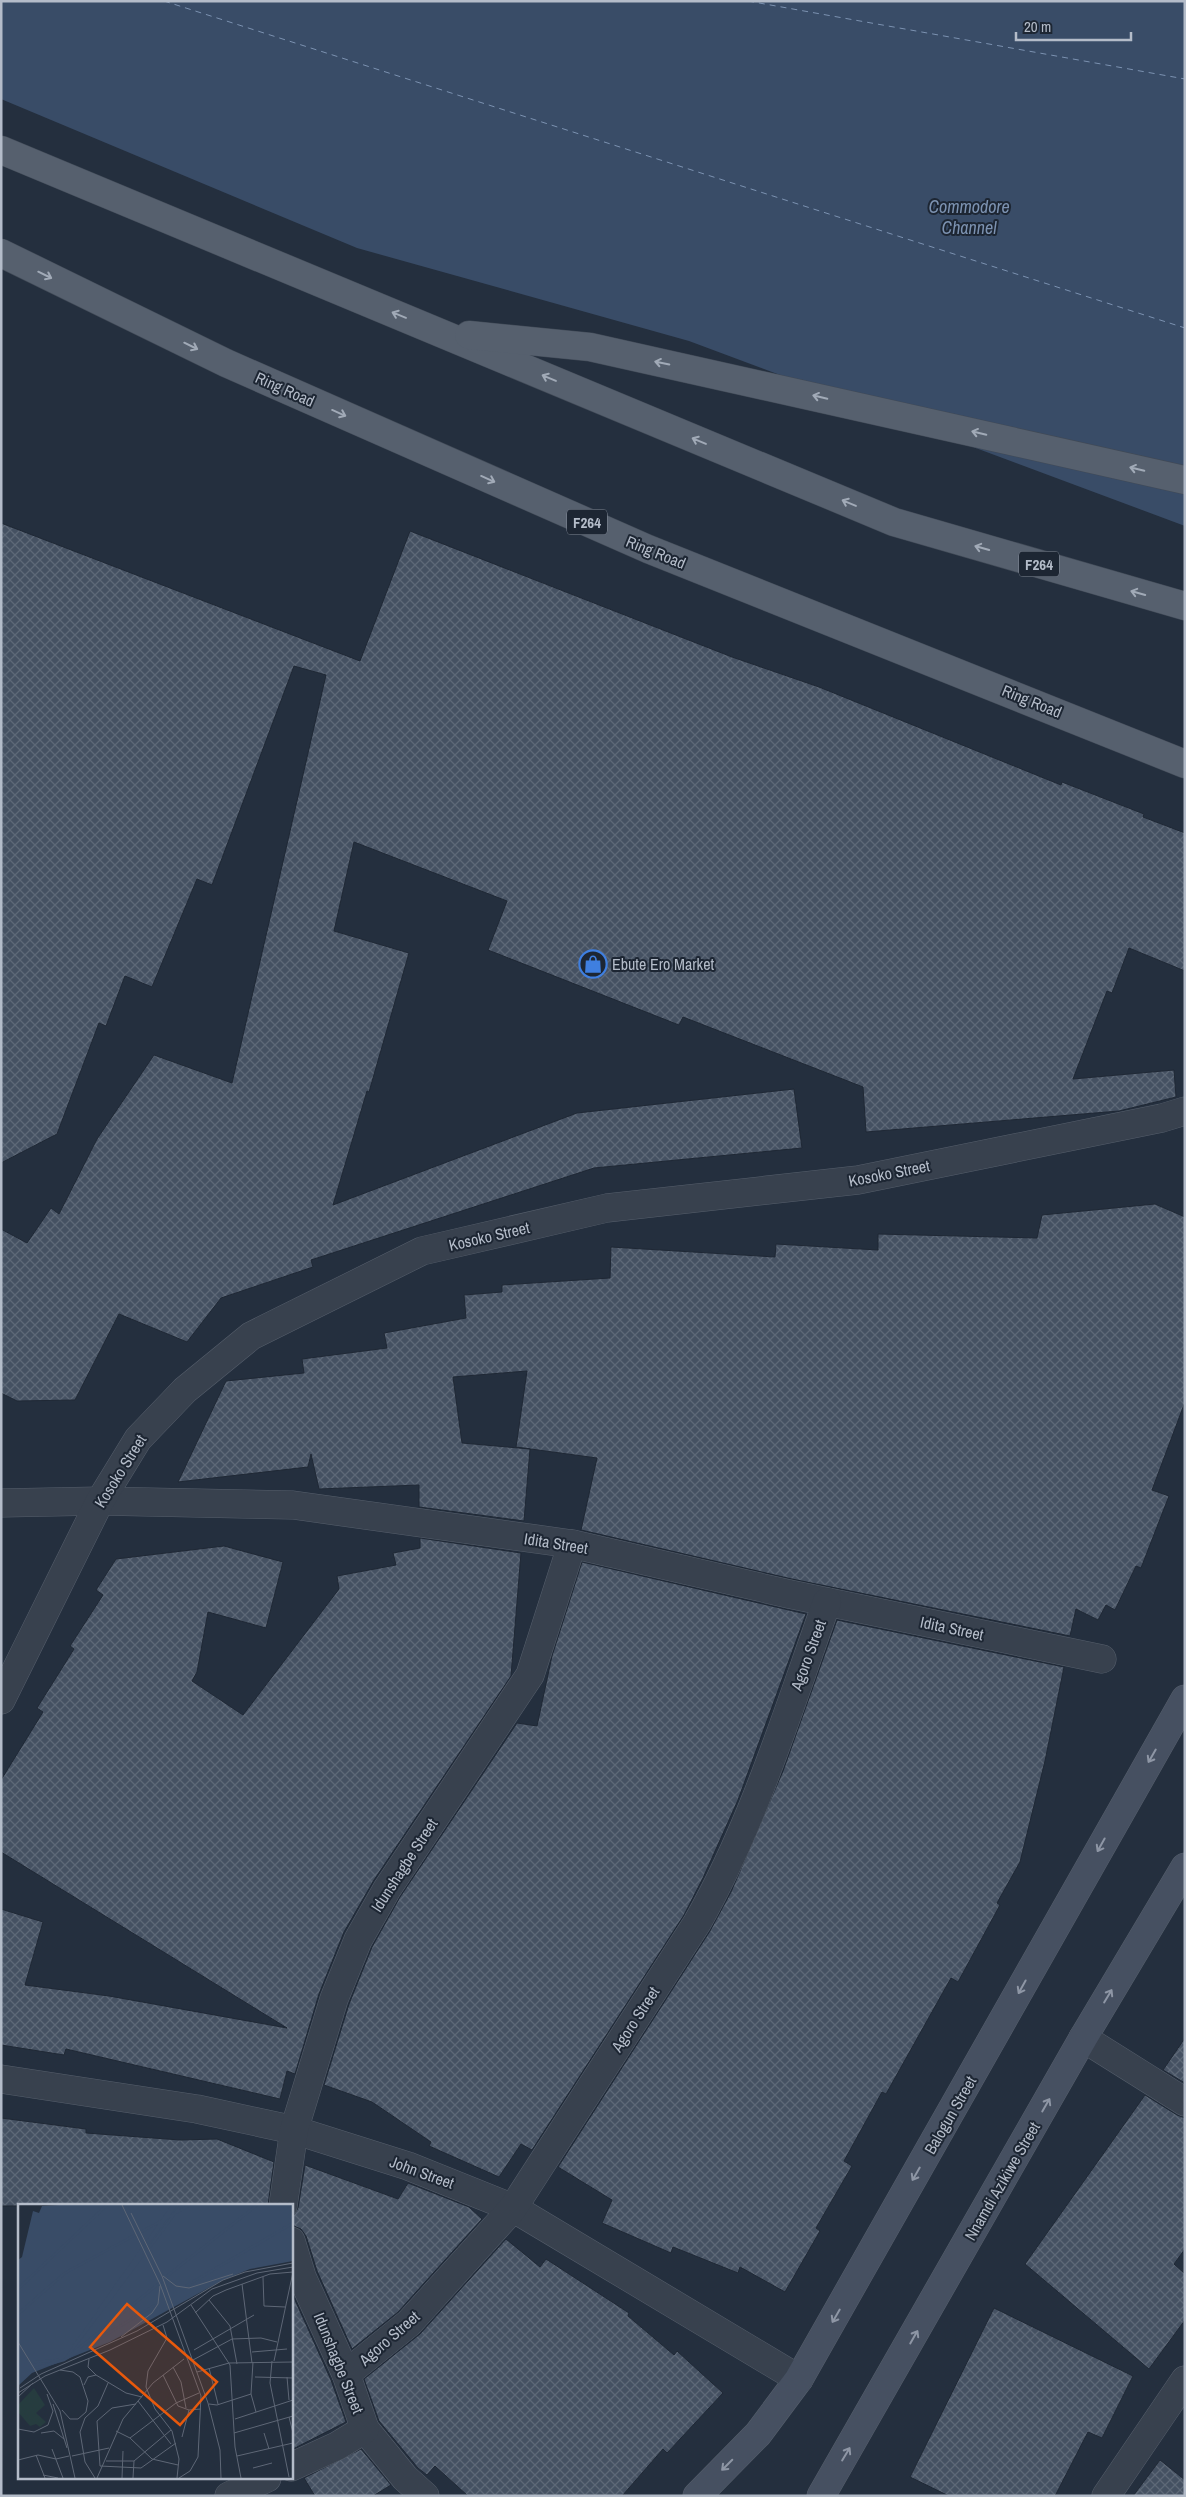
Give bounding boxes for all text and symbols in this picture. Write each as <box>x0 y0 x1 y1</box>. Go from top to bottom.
scale bar <box>1016 10 1131 42</box>
text: 20 m <box>1024 16 1051 37</box>
water label: Commodore Channel <box>928 194 1010 240</box>
one-way arrow <box>37 270 52 280</box>
one-way arrow <box>392 310 407 319</box>
one-way arrow <box>183 341 198 351</box>
one-way arrow <box>654 357 670 367</box>
street label: Ring Road <box>252 366 318 412</box>
one-way arrow <box>542 372 557 382</box>
one-way arrow <box>813 392 829 401</box>
one-way arrow <box>331 408 346 418</box>
one-way arrow <box>971 428 987 437</box>
one-way arrow <box>692 435 707 445</box>
one-way arrow <box>1130 464 1146 473</box>
one-way arrow <box>480 474 495 484</box>
one-way arrow <box>842 498 857 508</box>
road number: F264 <box>567 510 607 534</box>
street label: Ring Road <box>623 530 689 574</box>
one-way arrow <box>974 542 990 552</box>
road number: F264 <box>1019 552 1059 576</box>
one-way arrow <box>1130 587 1146 597</box>
street label: Ring Road <box>999 679 1065 723</box>
shop icon: Ebute Ero Market <box>578 949 608 979</box>
place label: Ebute Ero Market <box>612 953 714 975</box>
street label: Kosoko Street <box>846 1154 932 1192</box>
street label: Kosoko Street <box>446 1216 532 1256</box>
street label: Kosoko Street <box>89 1430 151 1512</box>
street label: Idita Street <box>523 1527 590 1559</box>
street label: Idita Street <box>918 1611 986 1646</box>
street label: Agoro Street <box>785 1616 831 1694</box>
one-way arrow <box>1147 1749 1157 1763</box>
street label: Idunshagbe Street <box>366 1814 443 1916</box>
one-way arrow <box>1096 1838 1106 1852</box>
one-way arrow <box>1016 1980 1026 1994</box>
street label: Agoro Street <box>605 1982 664 2057</box>
one-way arrow <box>1104 1990 1114 2004</box>
street label: Balogun Street <box>919 2072 981 2158</box>
one-way arrow <box>1041 2098 1051 2112</box>
street label: Nnamdi Azikiwe Street <box>959 2117 1045 2244</box>
street label: John Street <box>387 2150 458 2194</box>
one-way arrow <box>911 2167 921 2182</box>
inset map <box>18 2204 292 2480</box>
street label: Agoro Street <box>353 2305 424 2371</box>
one-way arrow <box>830 2308 840 2322</box>
street label: Idunshagbe Street <box>309 2309 369 2417</box>
one-way arrow <box>909 2331 919 2345</box>
one-way arrow <box>841 2447 851 2461</box>
one-way arrow <box>721 2459 734 2471</box>

